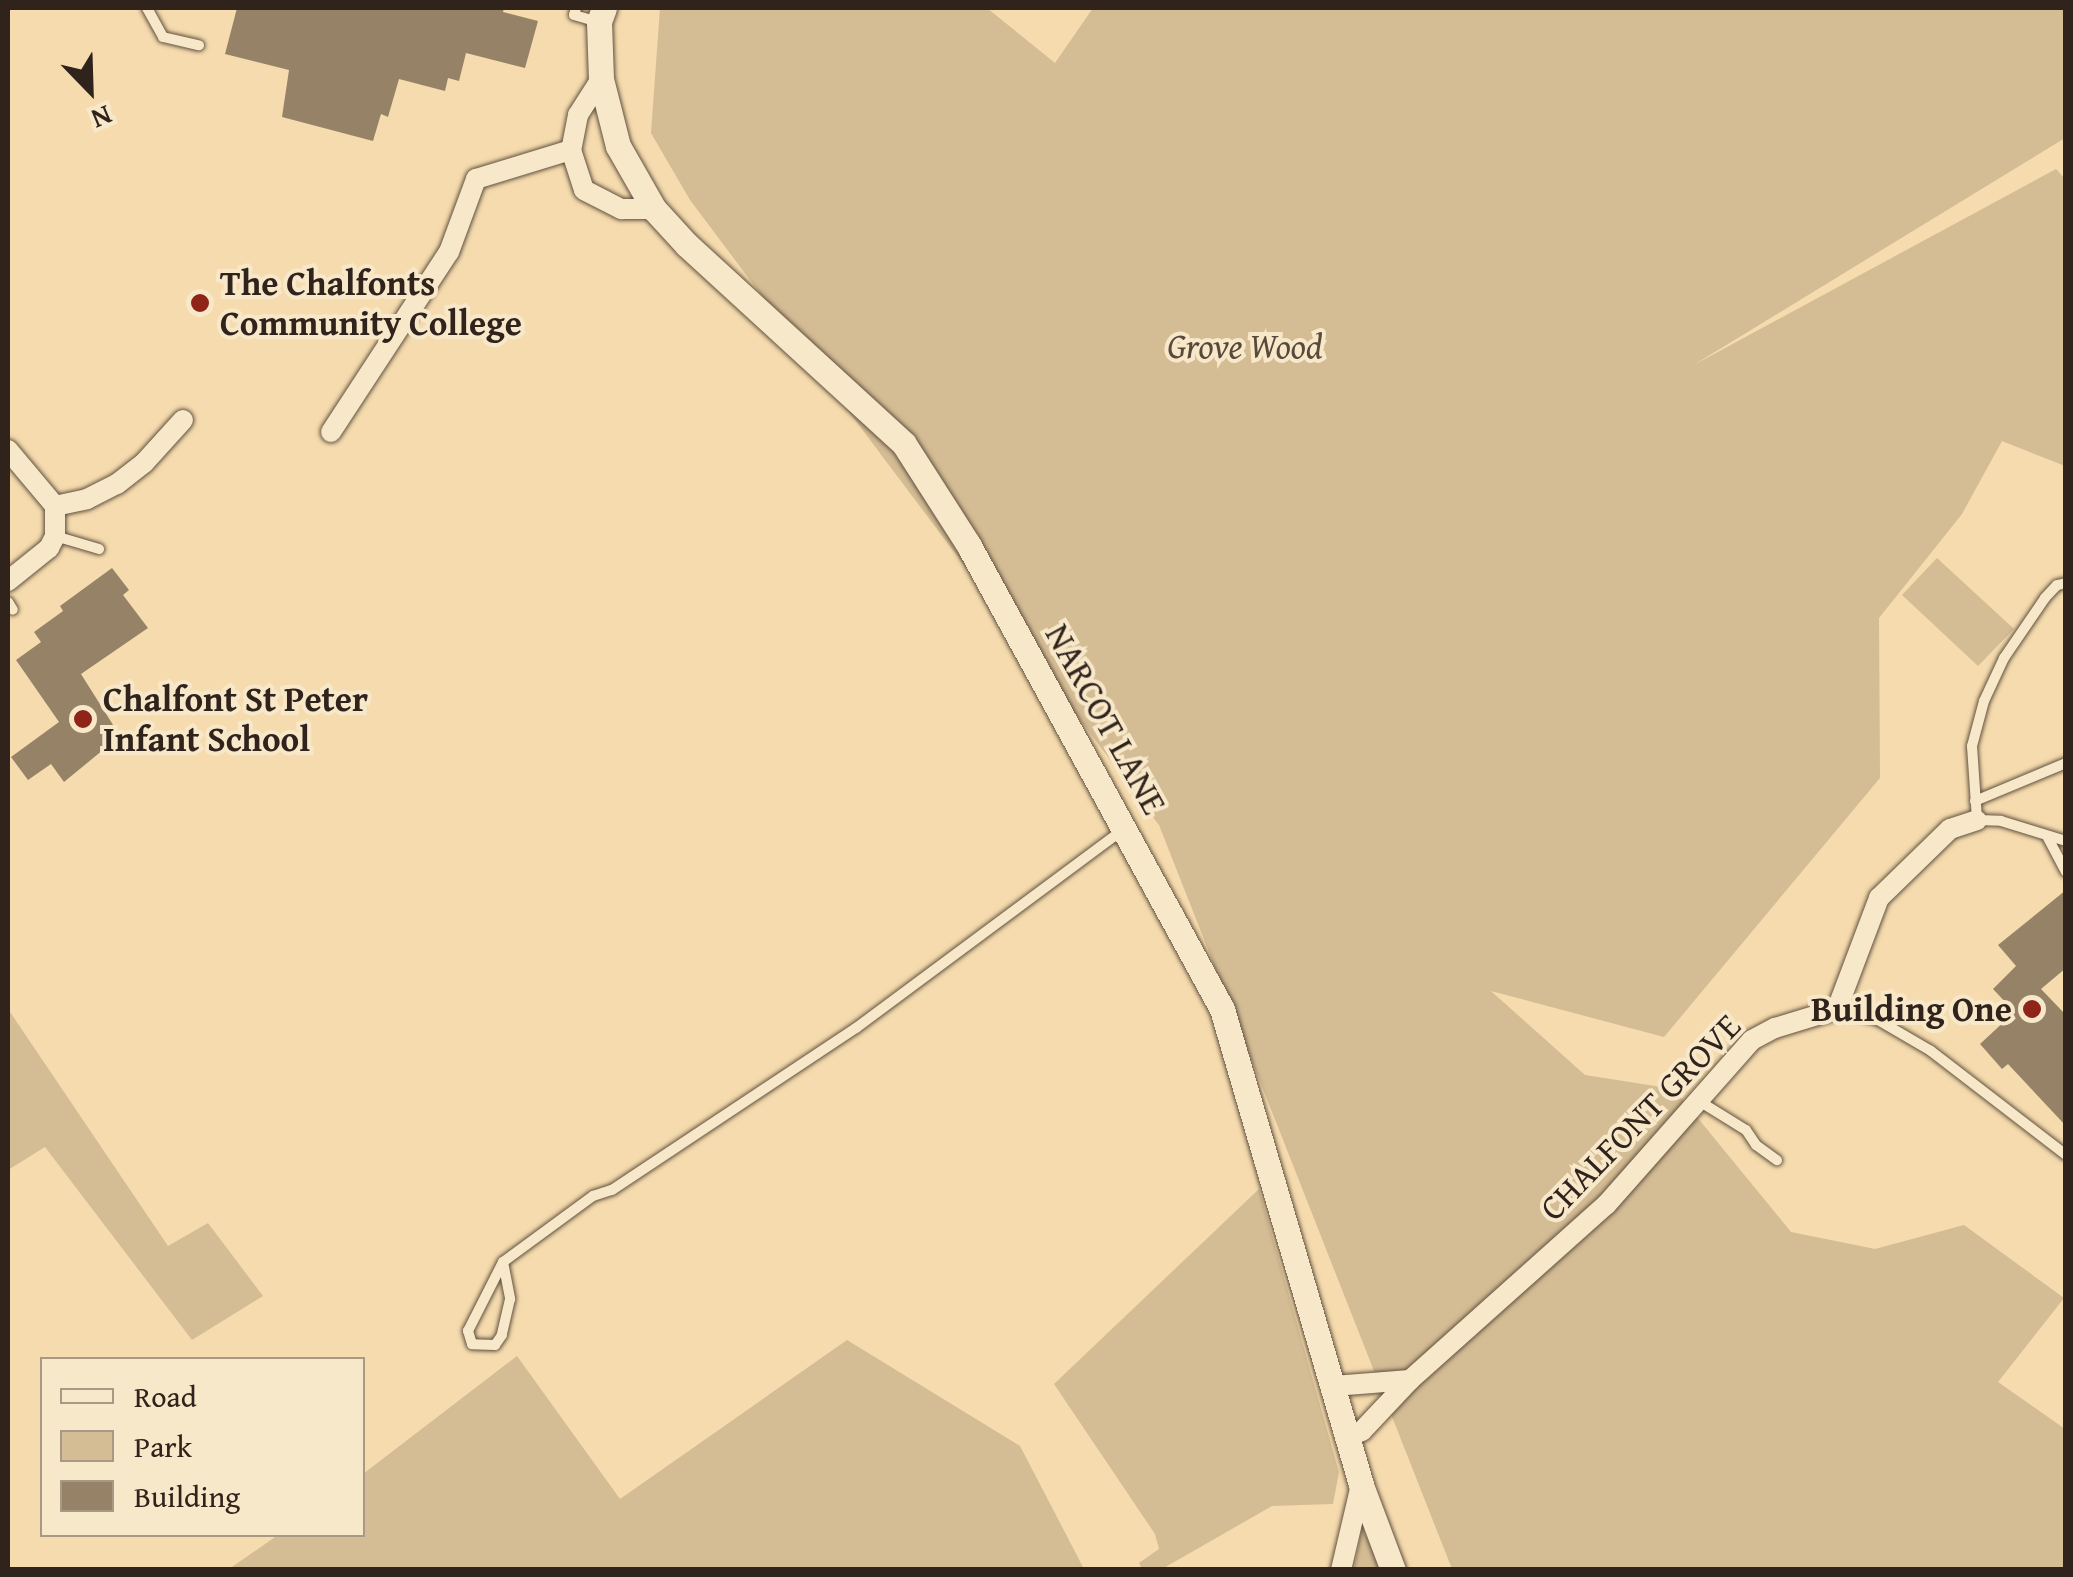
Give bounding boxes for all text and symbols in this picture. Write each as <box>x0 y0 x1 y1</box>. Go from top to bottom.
north arrow <box>40 40 140 140</box>
text: N <box>85 96 119 141</box>
place label: The Chalfonts Community College <box>220 262 522 344</box>
marker: The Chalfonts Community College <box>189 292 211 314</box>
park label: Grove Wood <box>1167 325 1323 367</box>
street label: NARCOT LANE <box>1037 617 1175 821</box>
place label: Chalfont St Peter Infant School <box>103 678 368 760</box>
marker: Chalfont St Peter Infant School <box>72 708 94 730</box>
place label: Building One <box>1811 988 2012 1030</box>
marker: Building One <box>2021 998 2043 1020</box>
street label: CHALFONT GROVE <box>1531 1005 1749 1229</box>
legend <box>40 1357 365 1537</box>
text: Road <box>134 1374 197 1418</box>
text: Park <box>134 1424 192 1468</box>
text: Building <box>134 1474 240 1518</box>

